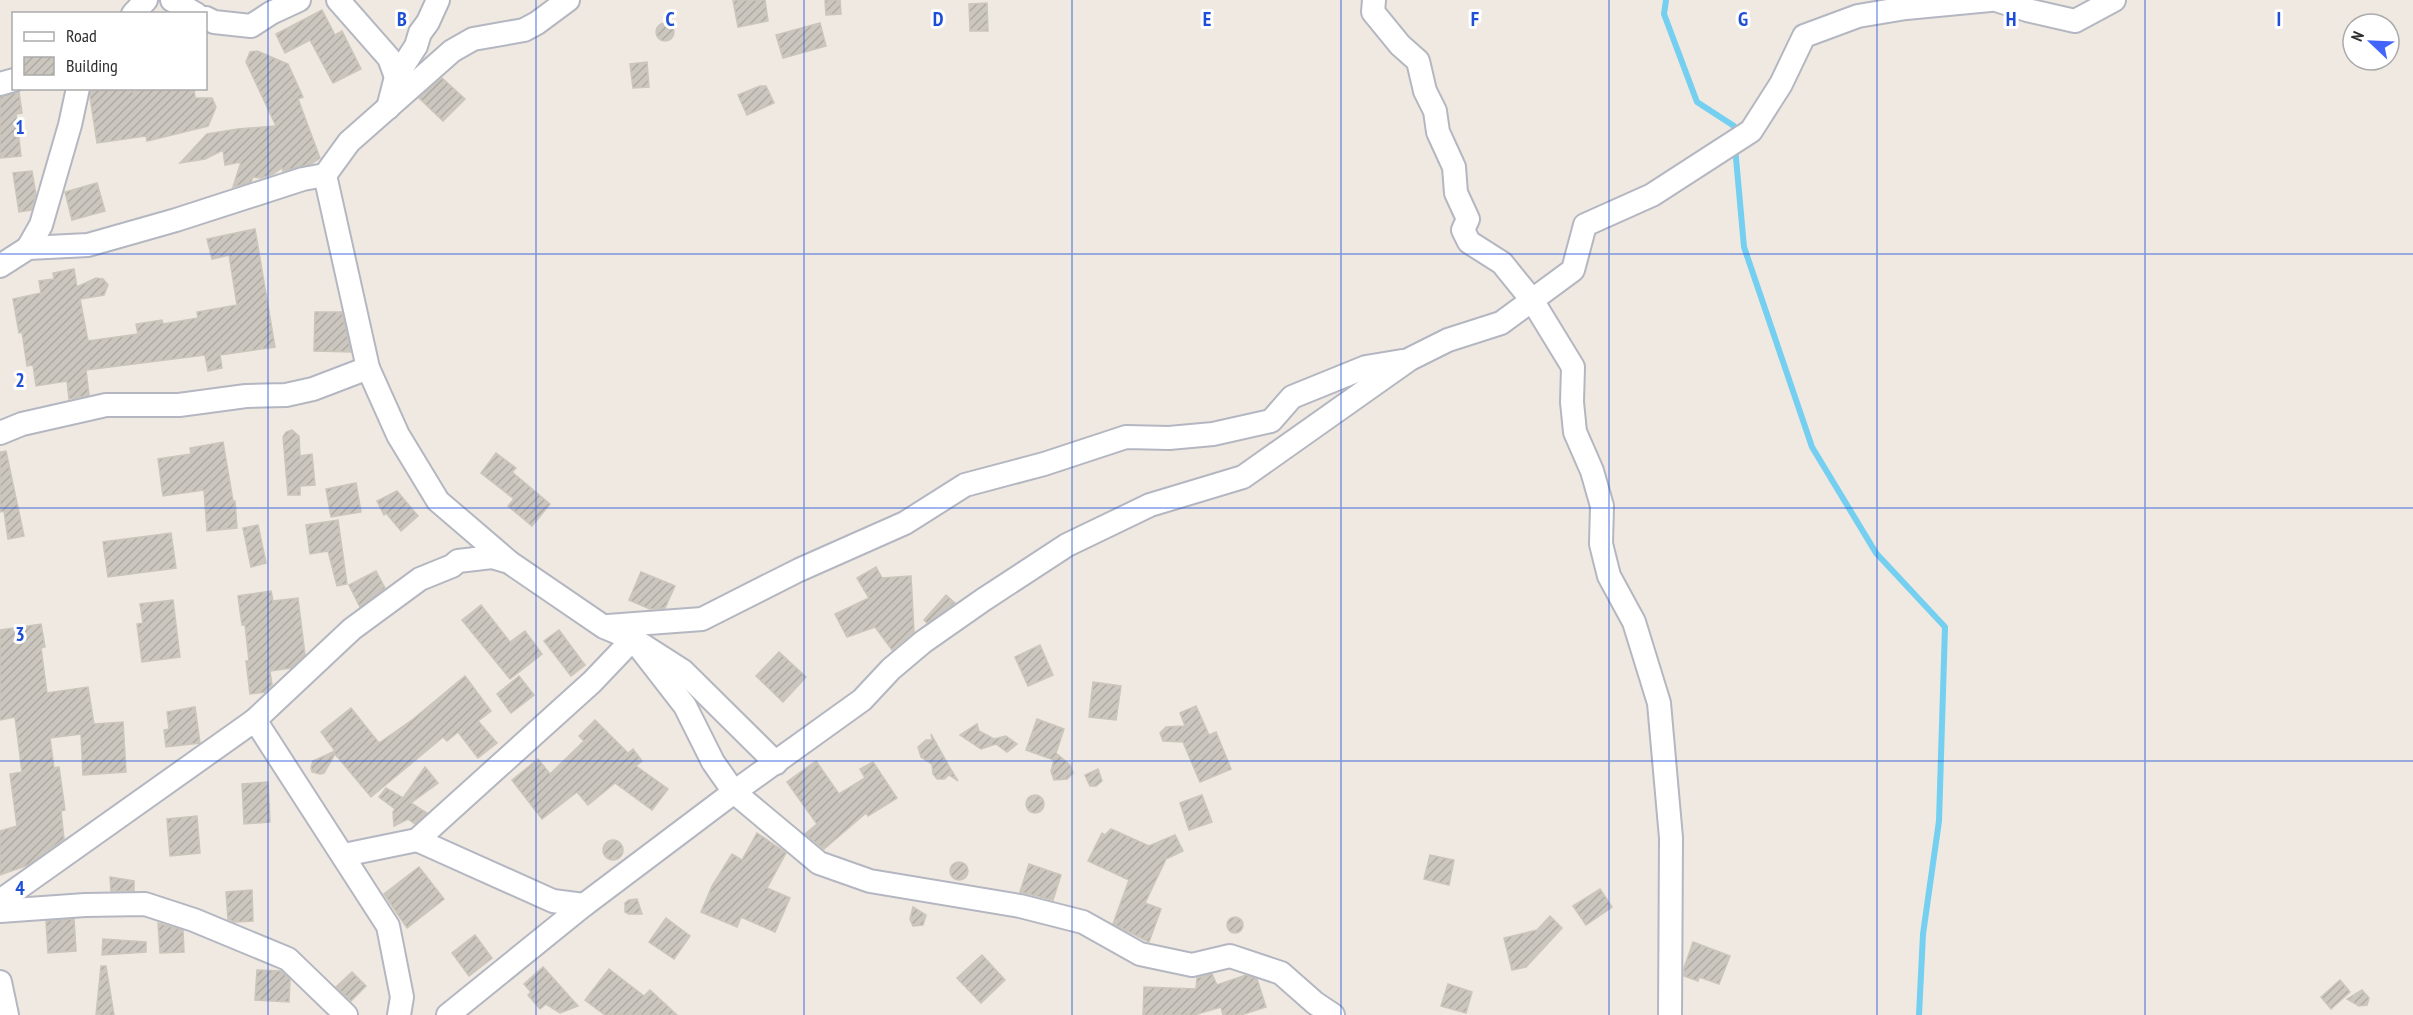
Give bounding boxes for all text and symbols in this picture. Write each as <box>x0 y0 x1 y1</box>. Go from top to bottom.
text: B <box>397 6 407 32</box>
text: C <box>665 6 675 32</box>
text: D <box>933 6 944 32</box>
text: E <box>1203 6 1211 32</box>
text: F <box>1471 6 1479 32</box>
text: G <box>1738 6 1748 32</box>
text: H <box>2006 6 2016 32</box>
text: I <box>2277 6 2281 32</box>
legend <box>12 12 207 90</box>
north arrow <box>2341 12 2401 72</box>
text: Road <box>66 24 97 47</box>
text: N <box>2346 28 2368 44</box>
text: Building <box>66 54 118 77</box>
text: 1 <box>15 114 25 140</box>
text: 2 <box>15 367 25 393</box>
text: 3 <box>15 621 25 647</box>
text: 4 <box>15 875 25 901</box>

